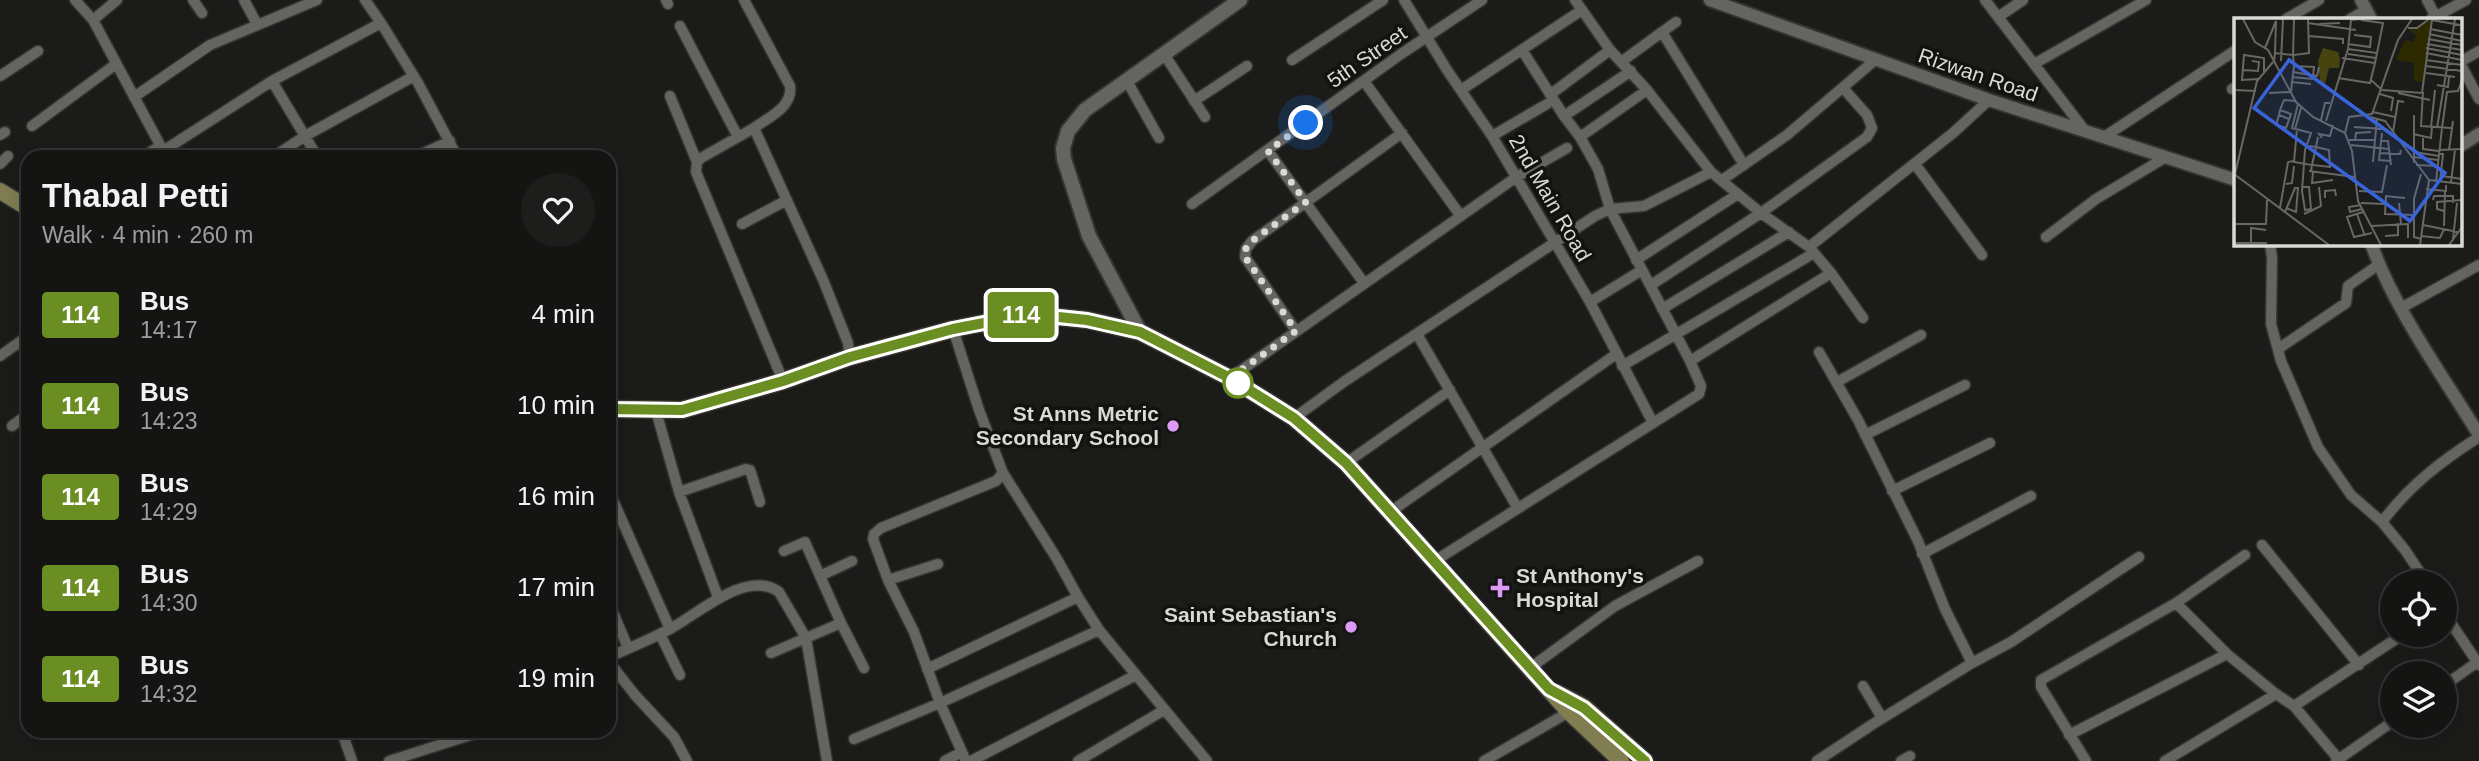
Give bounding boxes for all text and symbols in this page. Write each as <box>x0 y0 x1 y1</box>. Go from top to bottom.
inset map <box>2234 18 2462 245</box>
street label: 5th Street <box>1323 21 1411 92</box>
street label: Rizwan Road <box>1915 43 2041 106</box>
your location <box>1288 105 1323 140</box>
street label: 2nd Main Road <box>1505 130 1596 265</box>
button: heart <box>521 173 595 247</box>
text: Thabal Petti <box>42 177 229 214</box>
text: Walk · 4 min · 260 m <box>42 222 253 248</box>
text: Bus <box>140 286 189 316</box>
line badge: 114 <box>981 292 1061 338</box>
text: 4 min <box>531 299 595 329</box>
text: 114 <box>61 301 100 328</box>
text: 114 <box>1002 301 1040 328</box>
text: 14:17 <box>140 317 198 343</box>
unlabelled marker <box>1223 368 1253 398</box>
text: Bus <box>140 377 189 407</box>
text: 10 min <box>517 390 595 420</box>
text: 114 <box>61 392 100 419</box>
place label: St Anns Metric Secondary School <box>976 402 1159 449</box>
text: 14:23 <box>140 408 198 434</box>
marker: St Anns Metric Secondary School <box>1165 418 1181 434</box>
text: Bus <box>140 468 189 498</box>
text: 16 min <box>517 481 595 511</box>
text: 114 <box>61 483 100 510</box>
text: 14:29 <box>140 499 198 525</box>
text: Bus <box>140 559 189 589</box>
place label: St Anthony's Hospital <box>1516 564 1644 611</box>
map controls <box>2380 570 2457 738</box>
button: locate <box>2380 570 2457 647</box>
text: 17 min <box>517 572 595 602</box>
text: 114 <box>61 574 100 601</box>
marker: St Anthony's Hospital <box>1490 578 1510 598</box>
text: 14:30 <box>140 590 198 616</box>
place label: Saint Sebastian's Church <box>1164 603 1337 650</box>
marker: Saint Sebastian's Church <box>1343 619 1359 635</box>
text: Bus <box>140 650 189 680</box>
button: layers <box>2380 661 2457 738</box>
text: 19 min <box>517 663 595 693</box>
text: 114 <box>61 665 100 692</box>
text: 14:32 <box>140 681 198 707</box>

